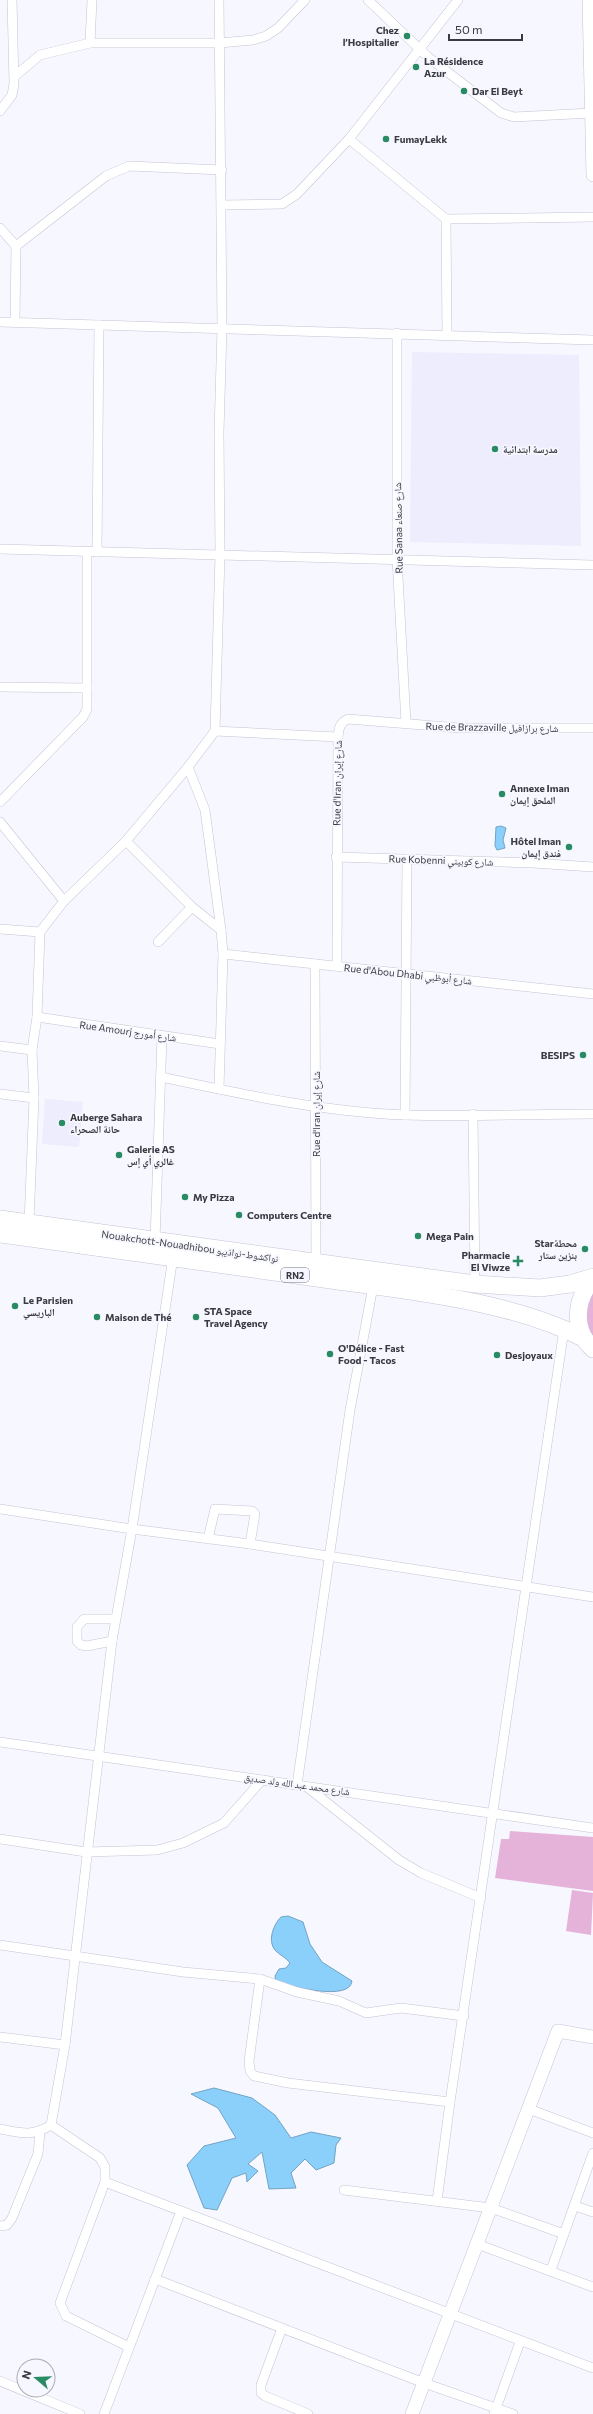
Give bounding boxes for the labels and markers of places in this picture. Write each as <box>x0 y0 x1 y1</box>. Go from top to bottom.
place label: Chez l’Hospitalier <box>343 24 399 48</box>
marker: Chez l’Hospitalier <box>402 31 412 41</box>
place label: La Résidence Azur <box>424 55 483 79</box>
marker: La Résidence Azur <box>411 62 421 72</box>
place label: Dar El Beyt <box>472 85 523 97</box>
marker: Dar El Beyt <box>459 86 469 96</box>
place label: FumayLekk <box>394 133 448 145</box>
marker: FumayLekk <box>381 134 391 144</box>
place label: مدرسة ابتدائية <box>503 443 558 456</box>
marker: مدرسة ابتدائية <box>490 444 500 454</box>
place label: Annexe Iman الملحق إيمان <box>510 782 570 808</box>
marker: Annexe Iman الملحق إيمان <box>497 789 507 799</box>
place label: Hôtel Iman فندق إيمان <box>511 835 561 861</box>
marker: Hôtel Iman فندق إيمان <box>564 842 574 852</box>
place label: BESIPS <box>541 1049 575 1061</box>
marker: BESIPS <box>578 1050 588 1060</box>
place label: Auberge Sahara حانة الصحراء <box>70 1111 142 1136</box>
marker: Auberge Sahara حانة الصحراء <box>57 1118 67 1128</box>
place label: Galerie AS غالري أي إس <box>127 1143 175 1169</box>
marker: Galerie AS غالري أي إس <box>114 1150 124 1160</box>
place label: My Pizza <box>193 1191 235 1203</box>
marker: My Pizza <box>180 1192 190 1202</box>
place label: Computers Centre <box>247 1209 332 1221</box>
marker: Computers Centre <box>234 1210 244 1220</box>
place label: Mega Pain <box>426 1230 474 1242</box>
marker: Mega Pain <box>413 1231 423 1241</box>
place label: Starمحطة بنزين ستار <box>534 1237 577 1262</box>
marker: Starمحطة بنزين ستار <box>580 1244 590 1254</box>
place label: Pharmacie El Viwze <box>461 1249 510 1273</box>
marker: Pharmacie El Viwze <box>513 1256 523 1266</box>
place label: Le Parisien الباريسي <box>23 1294 73 1320</box>
marker: Le Parisien الباريسي <box>10 1301 20 1311</box>
place label: STA Space Travel Agency <box>204 1305 268 1329</box>
place label: Maison de Thé <box>105 1311 171 1323</box>
marker: Maison de Thé <box>92 1312 102 1322</box>
marker: STA Space Travel Agency <box>191 1312 201 1322</box>
place label: O'Délice - Fast Food - Tacos <box>338 1342 404 1366</box>
marker: O'Délice - Fast Food - Tacos <box>325 1349 335 1359</box>
place label: Desjoyaux <box>505 1349 553 1361</box>
marker: Desjoyaux <box>492 1350 502 1360</box>

